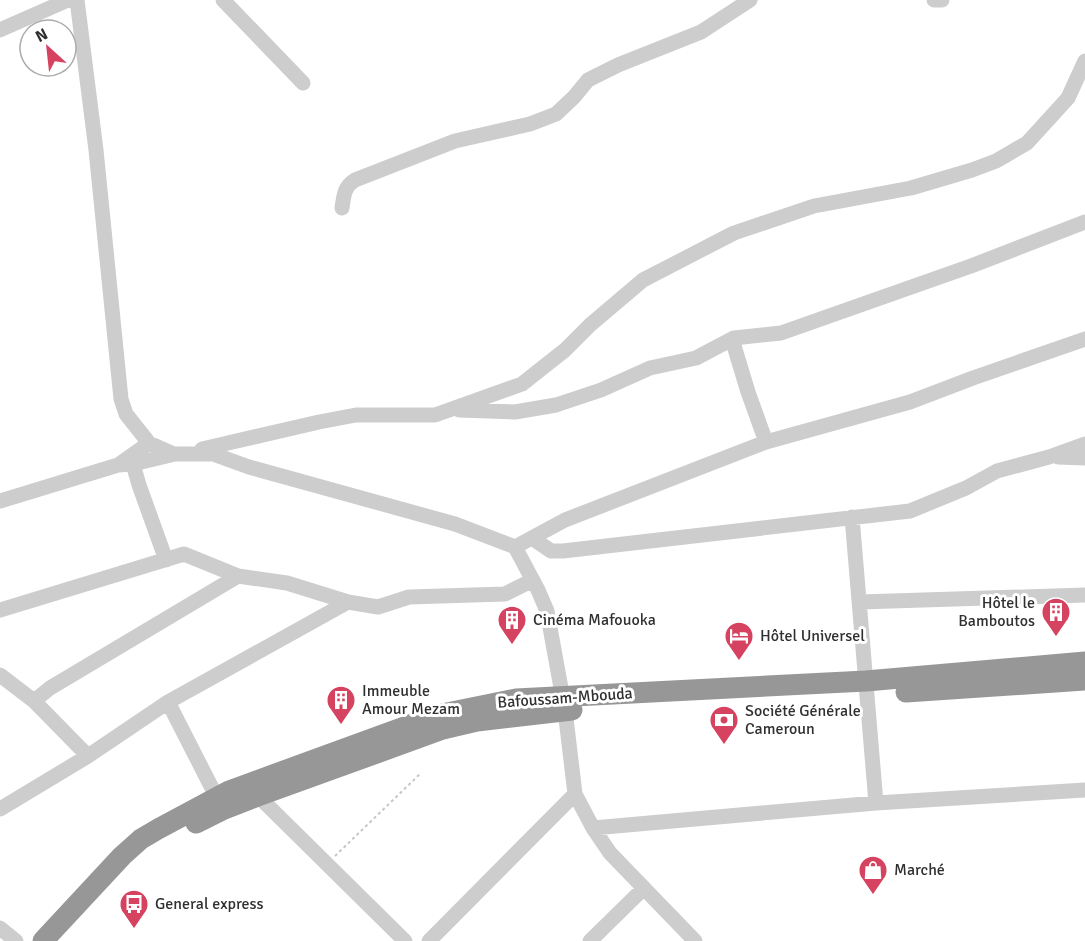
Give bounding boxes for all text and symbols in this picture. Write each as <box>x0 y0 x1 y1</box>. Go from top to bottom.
north arrow <box>18 18 78 78</box>
text: N <box>32 24 51 47</box>
place label: Hôtel le Bamboutos <box>958 593 1035 631</box>
building icon: Hôtel le Bamboutos <box>1040 596 1072 638</box>
building icon: Cinéma Mafouoka <box>496 604 528 646</box>
place label: Cinéma Mafouoka <box>533 610 656 630</box>
hotel icon: Hôtel Universel <box>723 620 755 662</box>
place label: Hôtel Universel <box>760 626 865 646</box>
place label: Immeuble Amour Mezam <box>362 681 460 719</box>
street label: Bafoussam-Mbouda <box>497 683 633 713</box>
building icon: Immeuble Amour Mezam <box>325 684 357 726</box>
place label: Société Générale Cameroun <box>745 701 861 739</box>
bank icon: Société Générale Cameroun <box>708 704 740 746</box>
shop icon: Marché <box>857 854 889 896</box>
place label: Marché <box>894 860 945 880</box>
bus stop icon: General express <box>118 888 150 930</box>
place label: General express <box>155 894 264 914</box>

